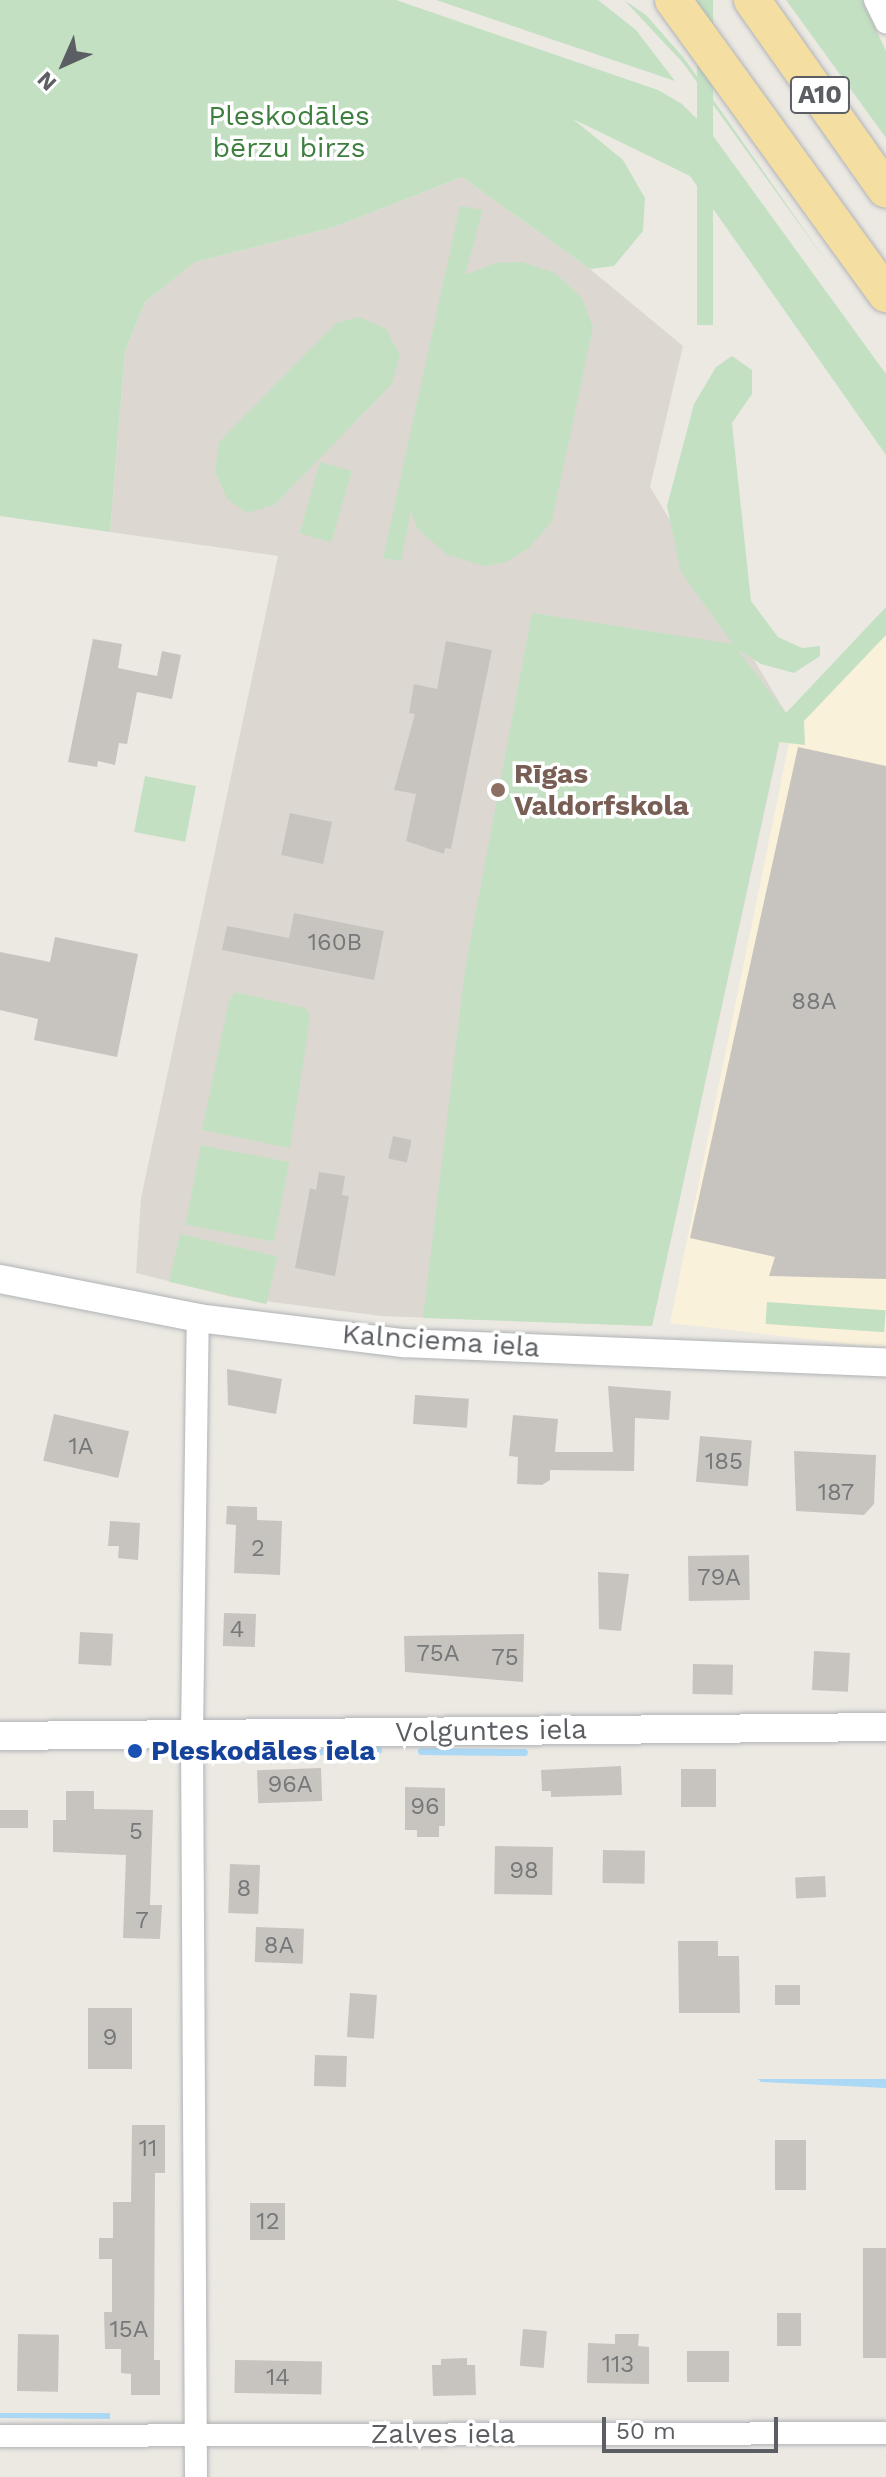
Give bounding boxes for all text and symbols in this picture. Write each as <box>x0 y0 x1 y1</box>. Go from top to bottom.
north arrow <box>24 24 104 104</box>
text: N <box>32 67 61 96</box>
road number: A10 <box>788 73 852 117</box>
park label: Pleskodāles bērzu birzs <box>208 99 370 165</box>
place label: Rīgas Valdorfskola <box>514 757 689 823</box>
marker: Rīgas Valdorfskola <box>489 781 507 799</box>
house number: 160B <box>308 929 362 957</box>
house number: 88A <box>791 988 837 1016</box>
street label: Kalnciema iela <box>341 1317 541 1365</box>
house number: 1A <box>68 1433 94 1461</box>
house number: 185 <box>705 1448 743 1476</box>
house number: 187 <box>818 1479 854 1507</box>
house number: 2 <box>251 1535 265 1563</box>
house number: 79A <box>697 1564 741 1592</box>
house number: 4 <box>230 1616 244 1644</box>
house number: 75A <box>416 1640 460 1668</box>
house number: 75 <box>491 1644 519 1672</box>
street label: Volguntes iela <box>395 1713 587 1749</box>
place label: Pleskodāles iela <box>151 1734 375 1768</box>
marker: Pleskodāles iela <box>126 1742 144 1760</box>
house number: 96A <box>267 1771 313 1799</box>
house number: 96 <box>410 1793 440 1821</box>
house number: 5 <box>129 1818 143 1846</box>
house number: 98 <box>509 1857 539 1885</box>
house number: 8 <box>237 1875 251 1903</box>
house number: 7 <box>135 1907 149 1935</box>
house number: 8A <box>264 1932 294 1960</box>
house number: 9 <box>103 2024 117 2052</box>
house number: 11 <box>139 2135 157 2163</box>
house number: 12 <box>256 2208 280 2236</box>
house number: 15A <box>109 2316 149 2344</box>
house number: 113 <box>602 2351 634 2379</box>
house number: 14 <box>266 2364 290 2392</box>
scale bar <box>606 2401 782 2451</box>
street label: Zalves iela <box>371 2417 515 2451</box>
text: 50 m <box>616 2417 676 2445</box>

